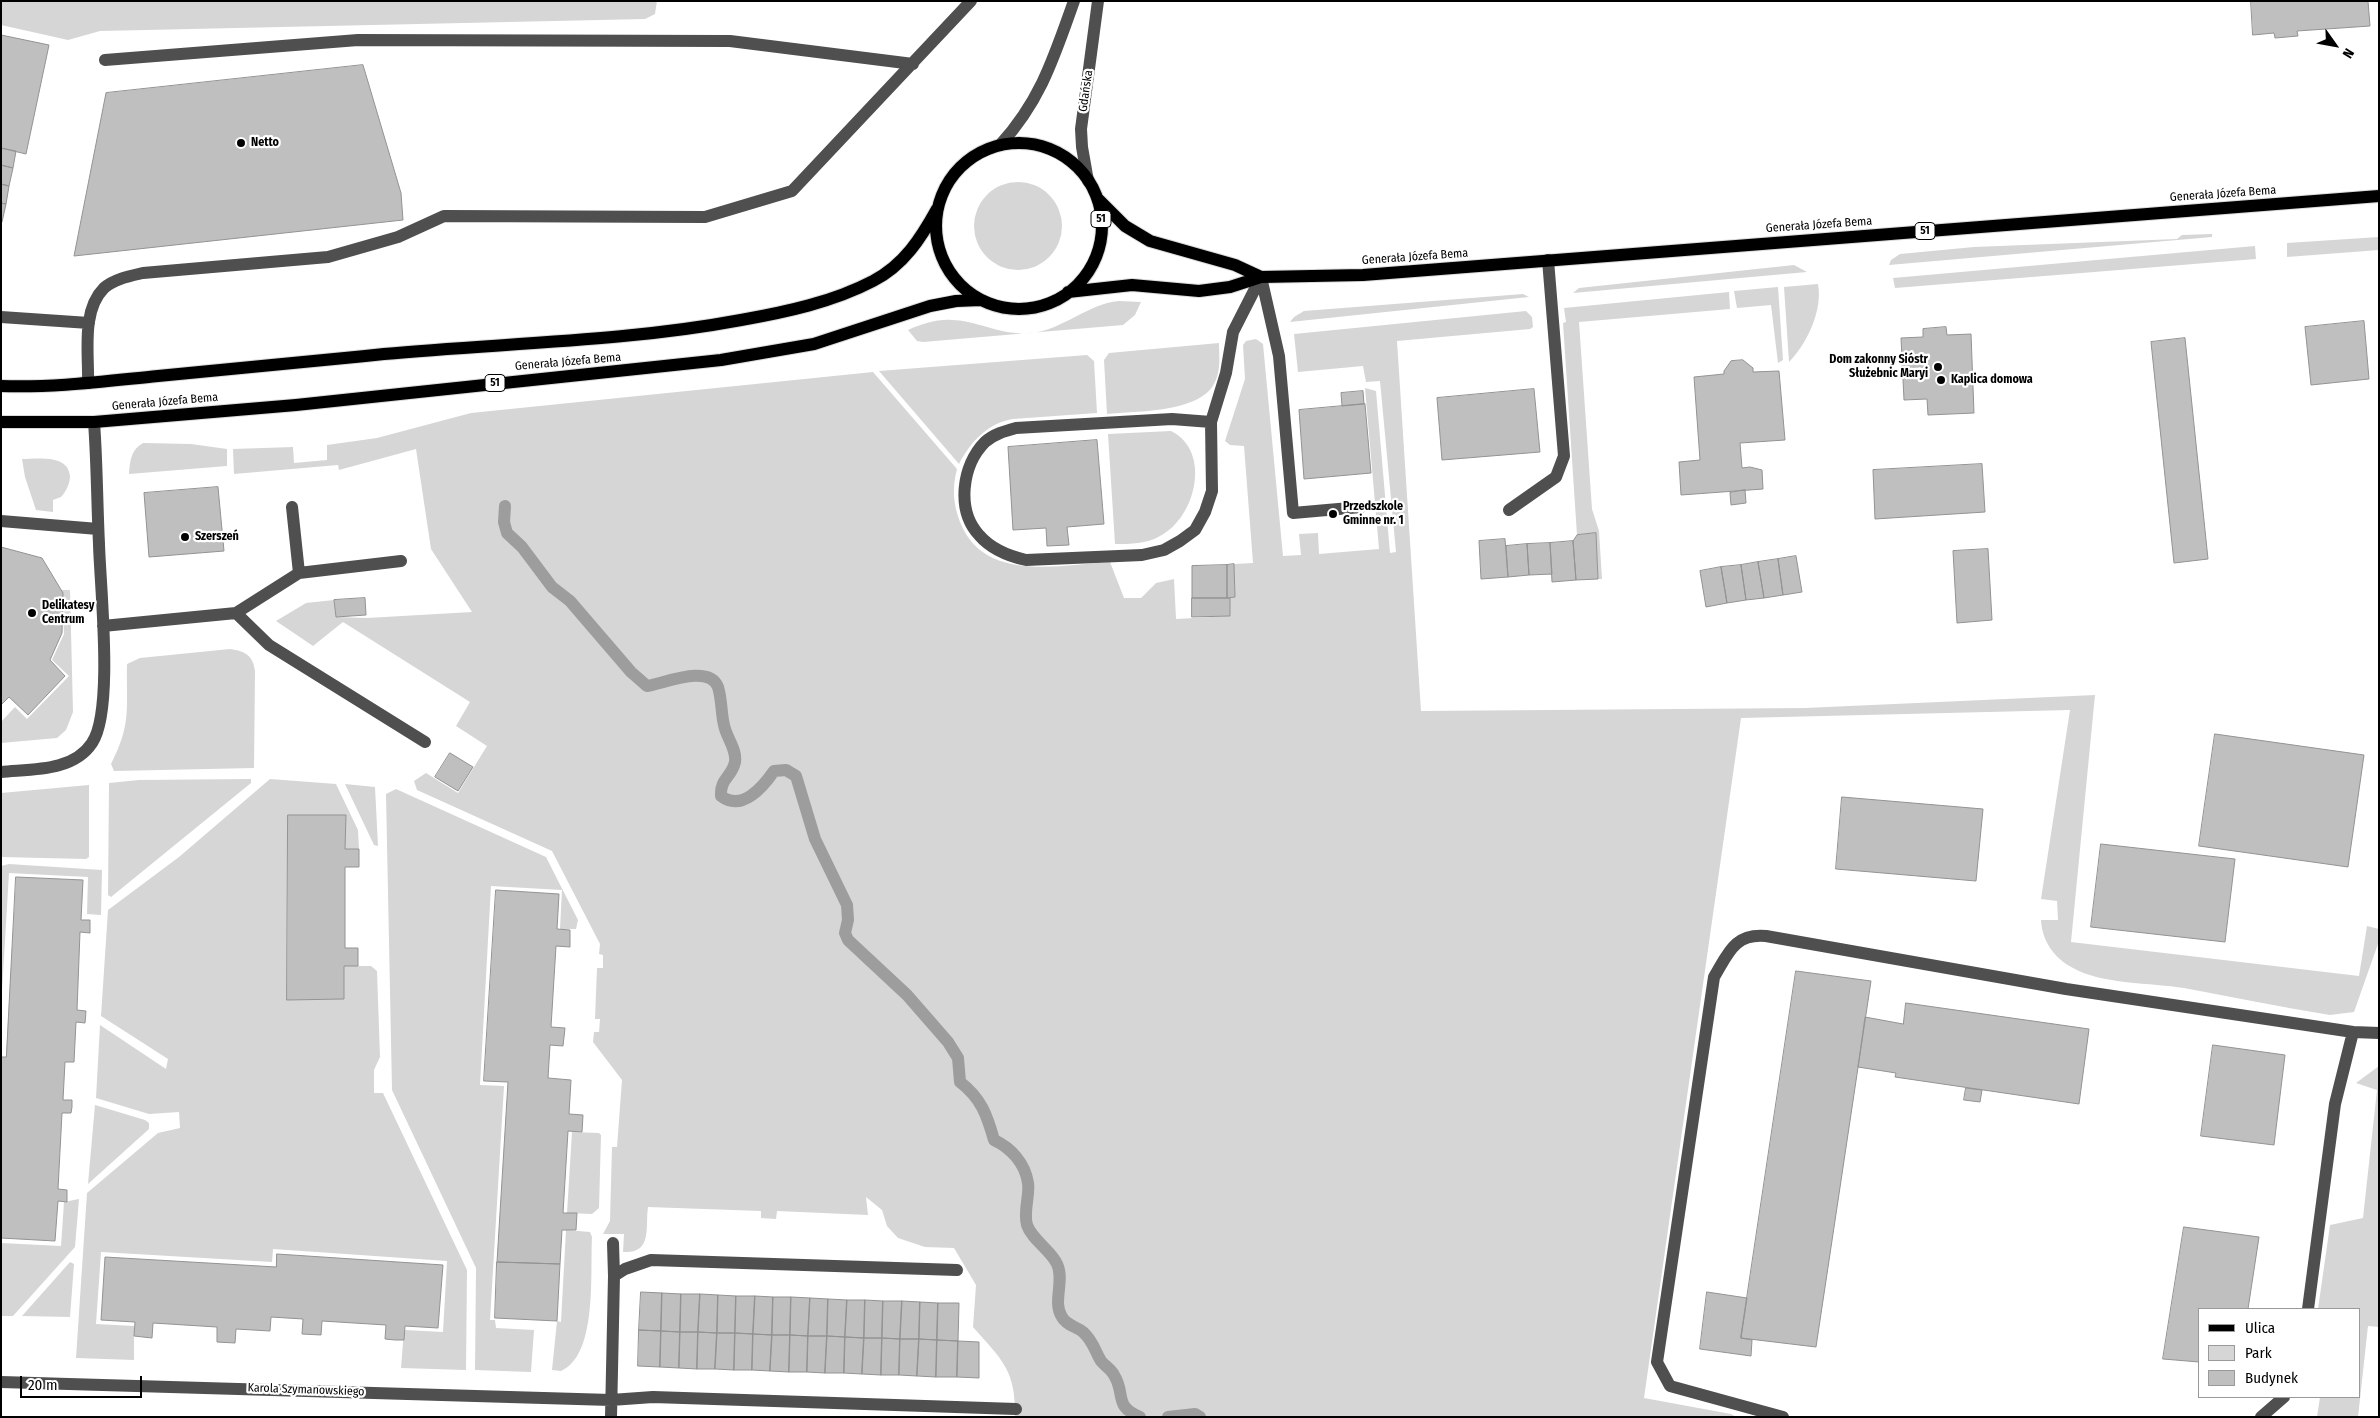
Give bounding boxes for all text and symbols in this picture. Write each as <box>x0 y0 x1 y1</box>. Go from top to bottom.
north arrow <box>2310 20 2360 70</box>
text: N <box>2339 45 2358 61</box>
street label: Gdańska <box>1076 69 1096 113</box>
place label: Netto <box>251 136 279 150</box>
marker: Netto <box>235 137 247 149</box>
street label: Generała Józefa Bema <box>2169 183 2277 205</box>
road number: 51 <box>1091 210 1111 228</box>
street label: Generała Józefa Bema <box>1765 214 1873 236</box>
road number: 51 <box>1915 222 1935 240</box>
street label: Generała Józefa Bema <box>1361 246 1469 268</box>
street label: Generała Józefa Bema <box>514 350 622 374</box>
place label: Dom zakonny Sióstr Służebnic Maryi <box>1829 353 1928 381</box>
marker: Dom zakonny Sióstr Służebnic Maryi <box>1932 361 1944 373</box>
place label: Kaplica domowa <box>1951 373 2033 387</box>
road number: 51 <box>485 374 505 392</box>
marker: Kaplica domowa <box>1935 374 1947 386</box>
street label: Generała Józefa Bema <box>111 390 219 414</box>
place label: Przedszkole Gminne nr. 1 <box>1343 500 1404 528</box>
marker: Przedszkole Gminne nr. 1 <box>1327 508 1339 520</box>
place label: Szerszeń <box>195 530 239 544</box>
marker: Szerszeń <box>179 531 191 543</box>
place label: Delikatesy Centrum <box>42 599 94 627</box>
marker: Delikatesy Centrum <box>26 607 38 619</box>
legend <box>2198 1308 2360 1398</box>
text: Ulica <box>2245 1319 2275 1337</box>
text: Park <box>2245 1344 2272 1362</box>
scale bar <box>22 1366 145 1398</box>
text: Budynek <box>2245 1369 2298 1387</box>
text: 20 m <box>28 1376 58 1394</box>
street label: Karola Szymanowskiego <box>247 1381 365 1399</box>

